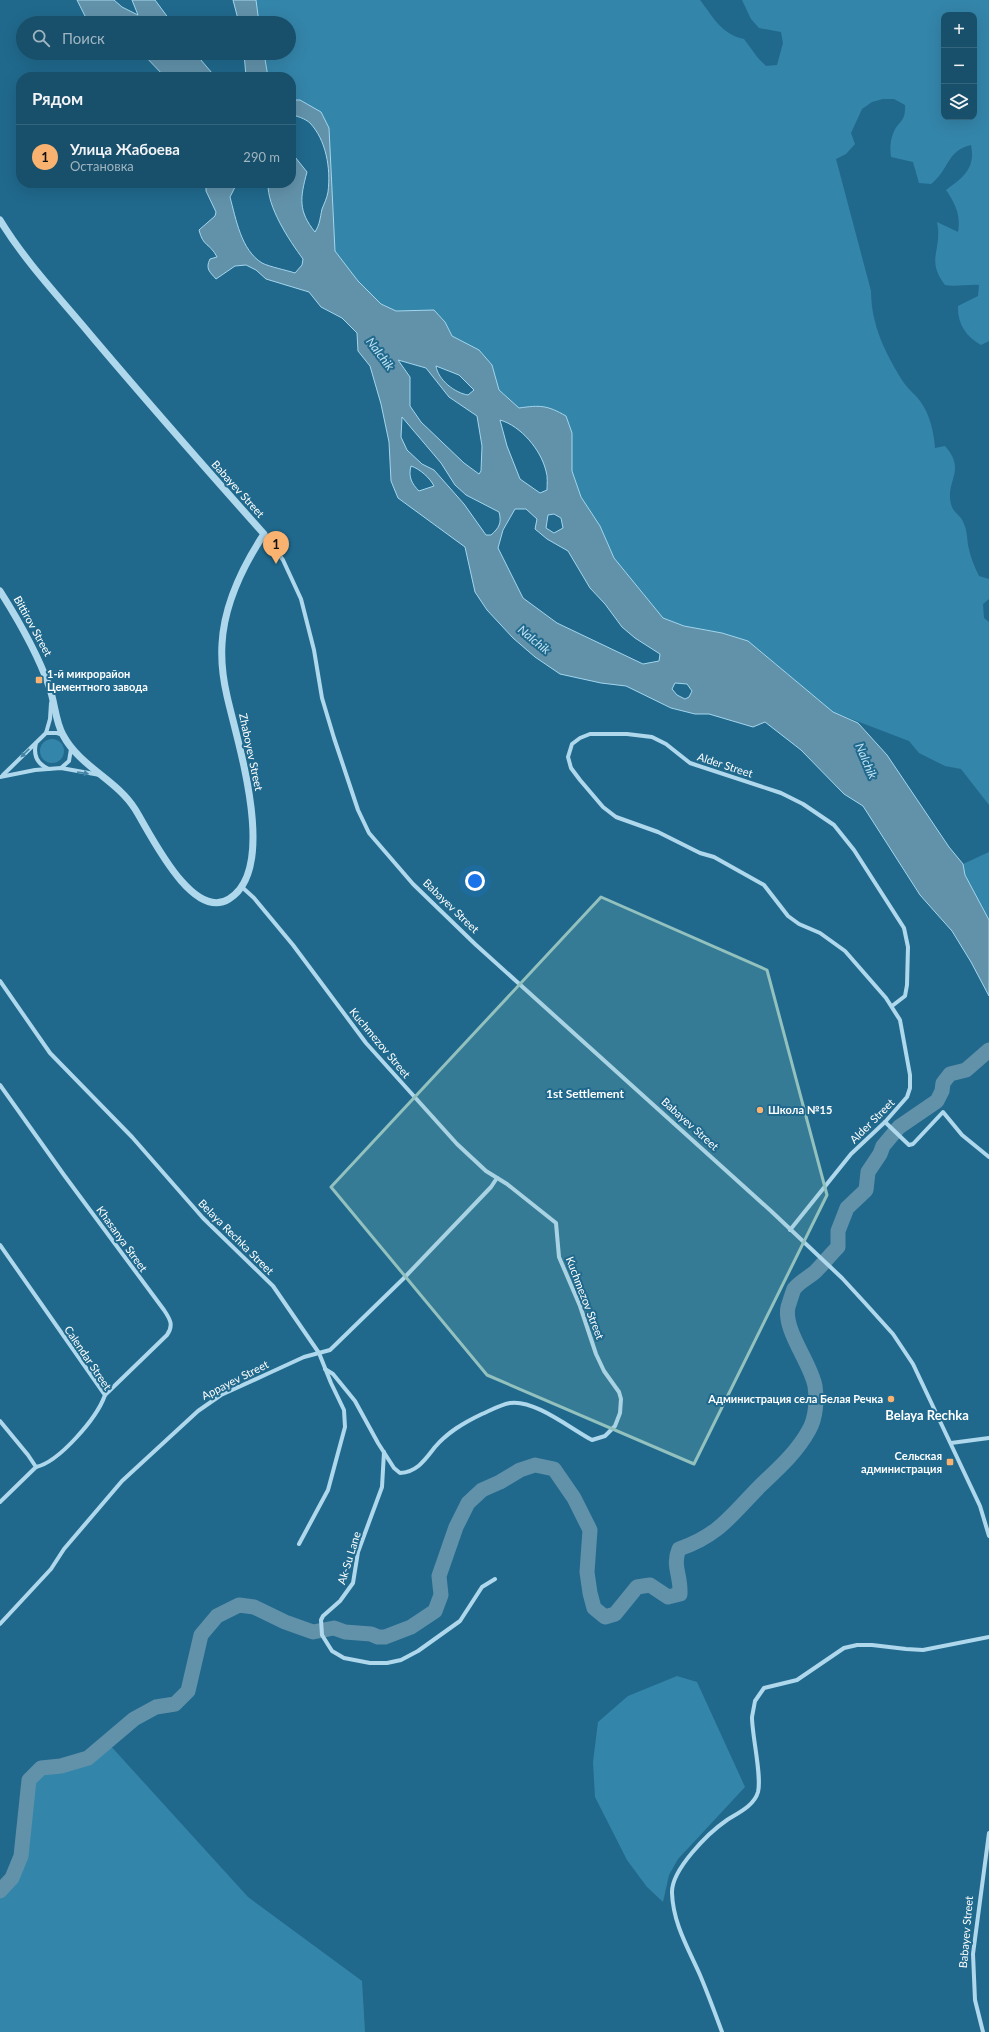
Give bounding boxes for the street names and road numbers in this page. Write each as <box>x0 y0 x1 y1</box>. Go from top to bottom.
street label: Babayev Street <box>209 457 267 520</box>
street label: Bittirov Street <box>12 593 55 658</box>
street label: Zhaboyev Street <box>237 712 266 792</box>
street label: Alder Street <box>696 749 755 780</box>
street label: Babayev Street <box>421 876 482 935</box>
street label: Kuchmezov Street <box>347 1005 414 1080</box>
street label: Babayev Street <box>659 1095 722 1153</box>
street label: Alder Street <box>847 1096 897 1146</box>
street label: Belaya Rechka Street <box>196 1196 277 1277</box>
street label: Khasanya Street <box>94 1203 151 1274</box>
street label: Kuchmezov Street <box>564 1255 607 1341</box>
street label: Calendar Street <box>62 1323 115 1392</box>
street label: Appayev Street <box>199 1357 271 1402</box>
street label: Ak-Su Lane <box>334 1530 363 1586</box>
street label: Babayev Street <box>956 1895 975 1969</box>

